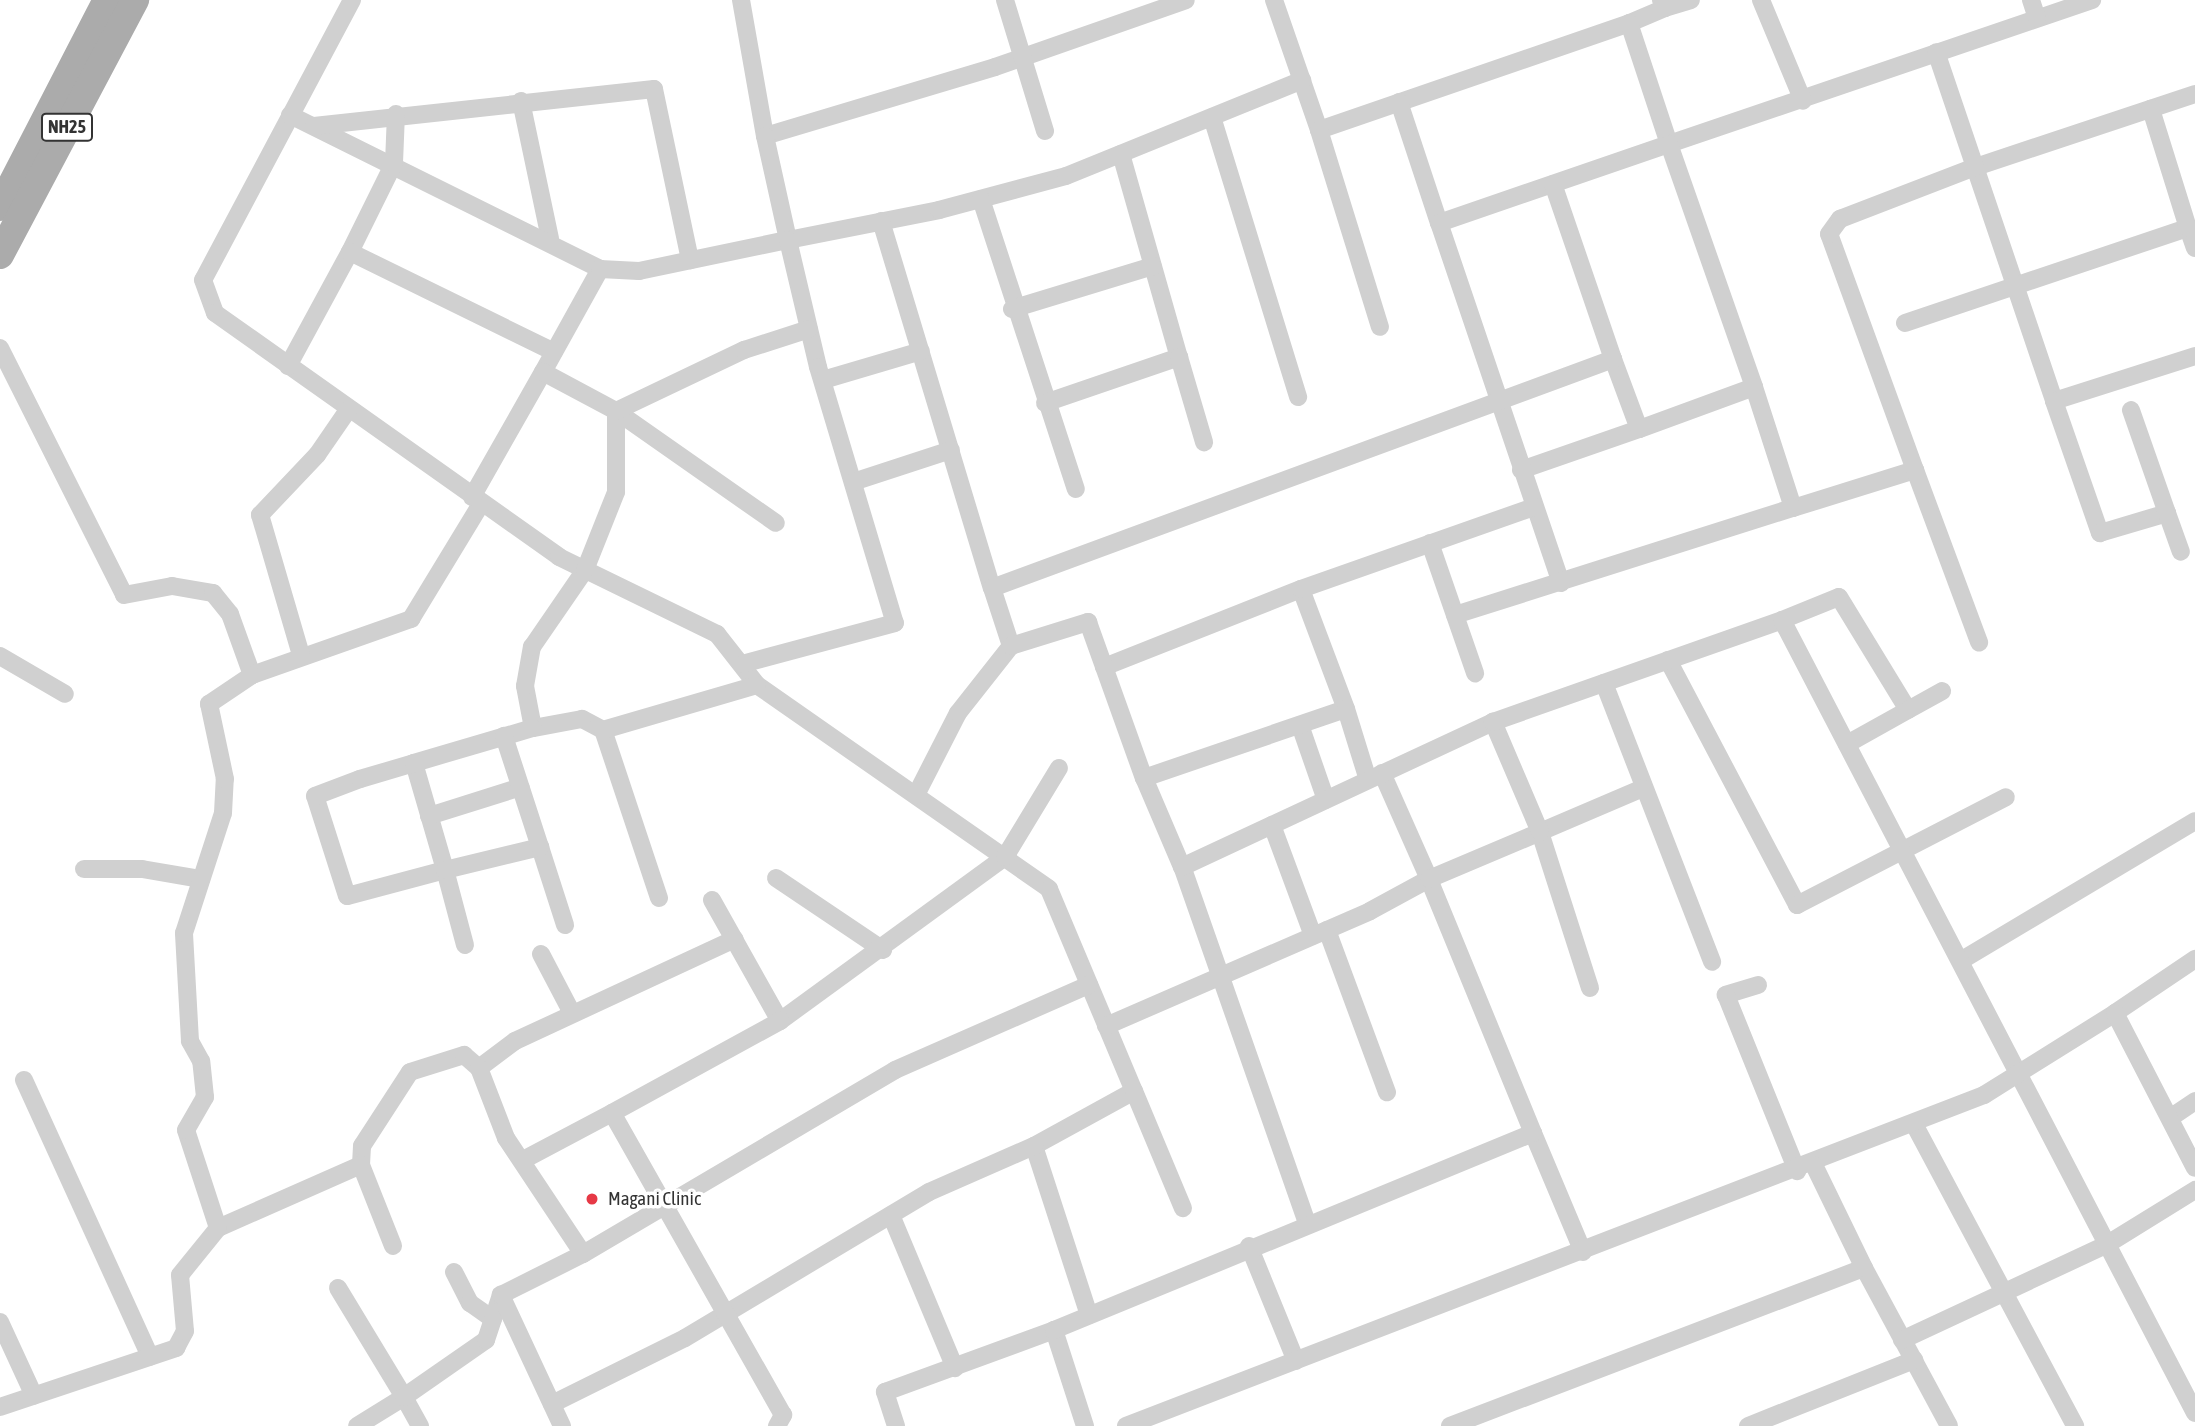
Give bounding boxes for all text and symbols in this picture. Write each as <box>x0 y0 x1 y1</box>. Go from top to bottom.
road number: NH25 <box>41 112 93 142</box>
place label: Magani Clinic <box>608 1188 701 1210</box>
marker: Magani Clinic <box>582 1189 602 1209</box>

